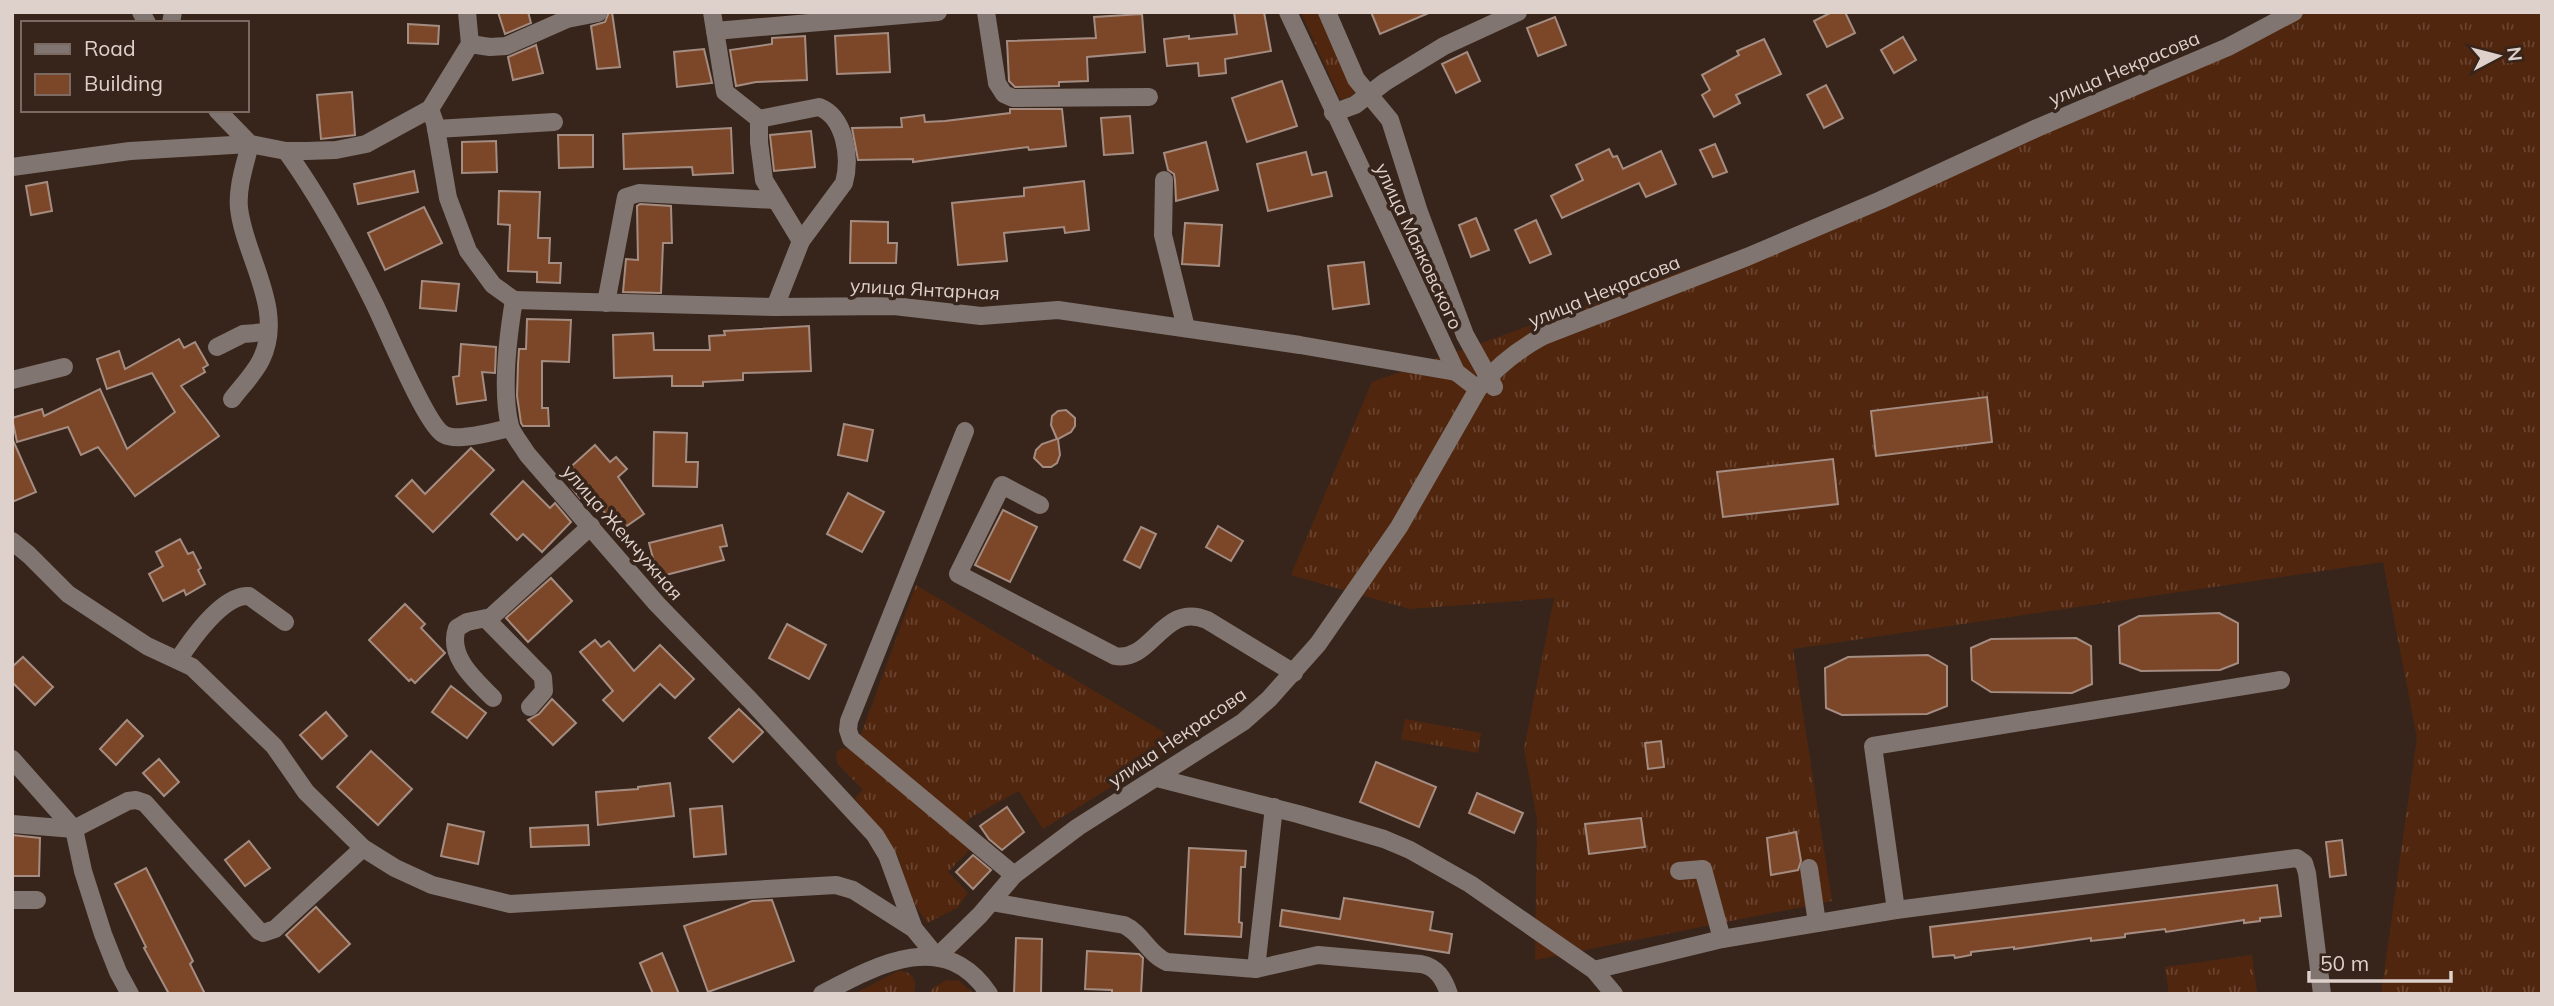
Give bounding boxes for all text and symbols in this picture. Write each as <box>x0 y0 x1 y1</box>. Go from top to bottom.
legend <box>21 21 248 112</box>
north arrow <box>2463 21 2533 91</box>
street label: улица Некрасова <box>2045 25 2203 111</box>
text: Road <box>84 35 135 61</box>
text: N <box>2502 45 2528 63</box>
text: Building <box>84 70 163 96</box>
street label: улица Маяковского <box>1370 159 1468 333</box>
street label: улица Некрасова <box>1525 250 1683 332</box>
street label: улица Янтарная <box>849 273 1001 305</box>
street label: улица Жемчужная <box>557 459 689 605</box>
street label: улица Некрасова <box>1103 682 1251 792</box>
scale bar <box>2309 940 2451 984</box>
text: 50 m <box>2320 950 2369 976</box>

